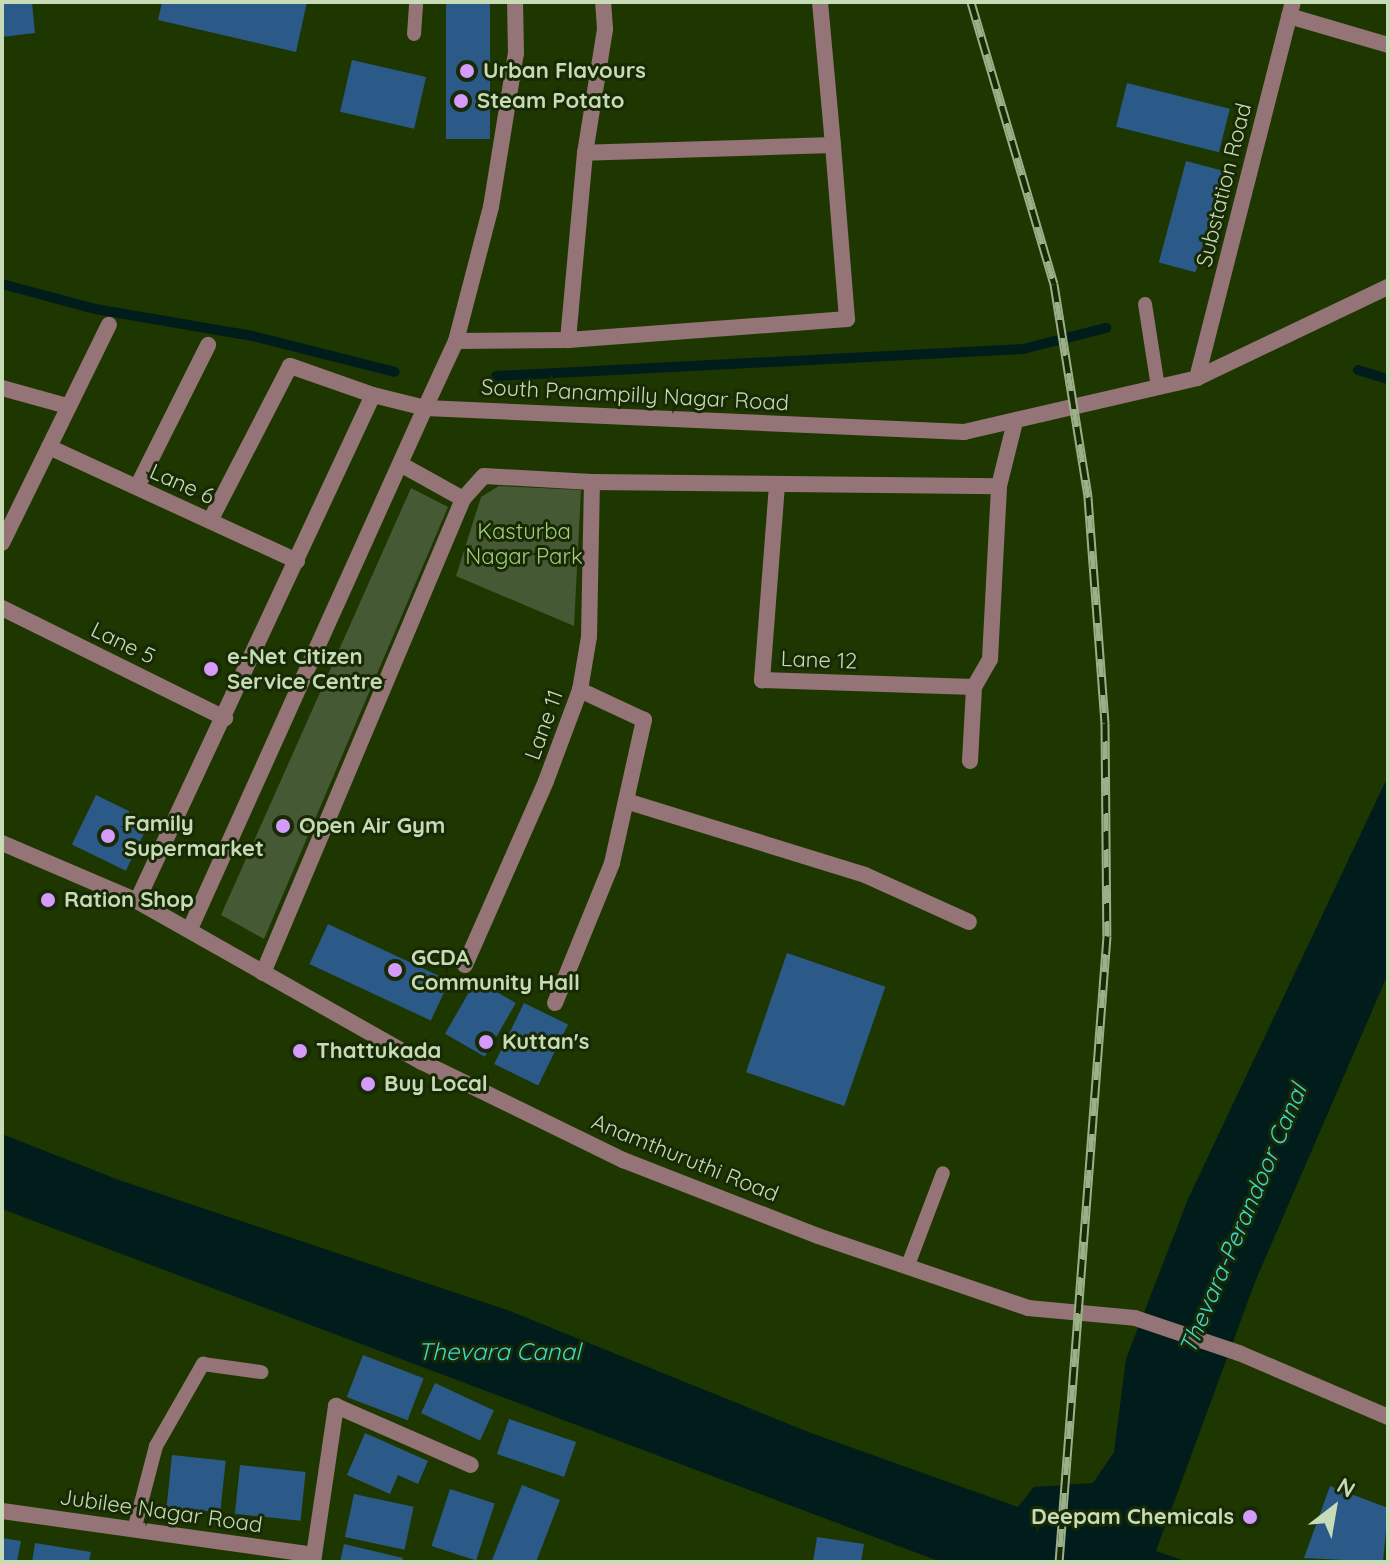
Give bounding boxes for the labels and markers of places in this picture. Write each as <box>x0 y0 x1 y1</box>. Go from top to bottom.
place label: Urban Flavours <box>483 58 646 84</box>
marker: Urban Flavours <box>458 62 476 80</box>
place label: Steam Potato <box>477 88 625 114</box>
marker: Steam Potato <box>452 92 470 110</box>
place label: e-Net Citizen Service Centre <box>227 643 383 694</box>
marker: e-Net Citizen Service Centre <box>202 660 220 678</box>
place label: Family Supermarket <box>124 810 264 862</box>
place label: Open Air Gym <box>299 813 445 839</box>
marker: Open Air Gym <box>274 817 292 835</box>
marker: Family Supermarket <box>99 827 117 845</box>
place label: Ration Shop <box>64 887 194 913</box>
marker: Ration Shop <box>39 891 57 909</box>
place label: GCDA Community Hall <box>411 944 580 996</box>
marker: GCDA Community Hall <box>386 961 404 979</box>
place label: Kuttan's <box>502 1029 589 1055</box>
marker: Kuttan's <box>477 1033 495 1051</box>
place label: Thattukada <box>316 1038 441 1064</box>
marker: Thattukada <box>291 1042 309 1060</box>
place label: Buy Local <box>384 1071 488 1097</box>
marker: Buy Local <box>359 1075 377 1093</box>
place label: Deepam Chemicals <box>1031 1504 1234 1530</box>
marker: Deepam Chemicals <box>1241 1508 1259 1526</box>

